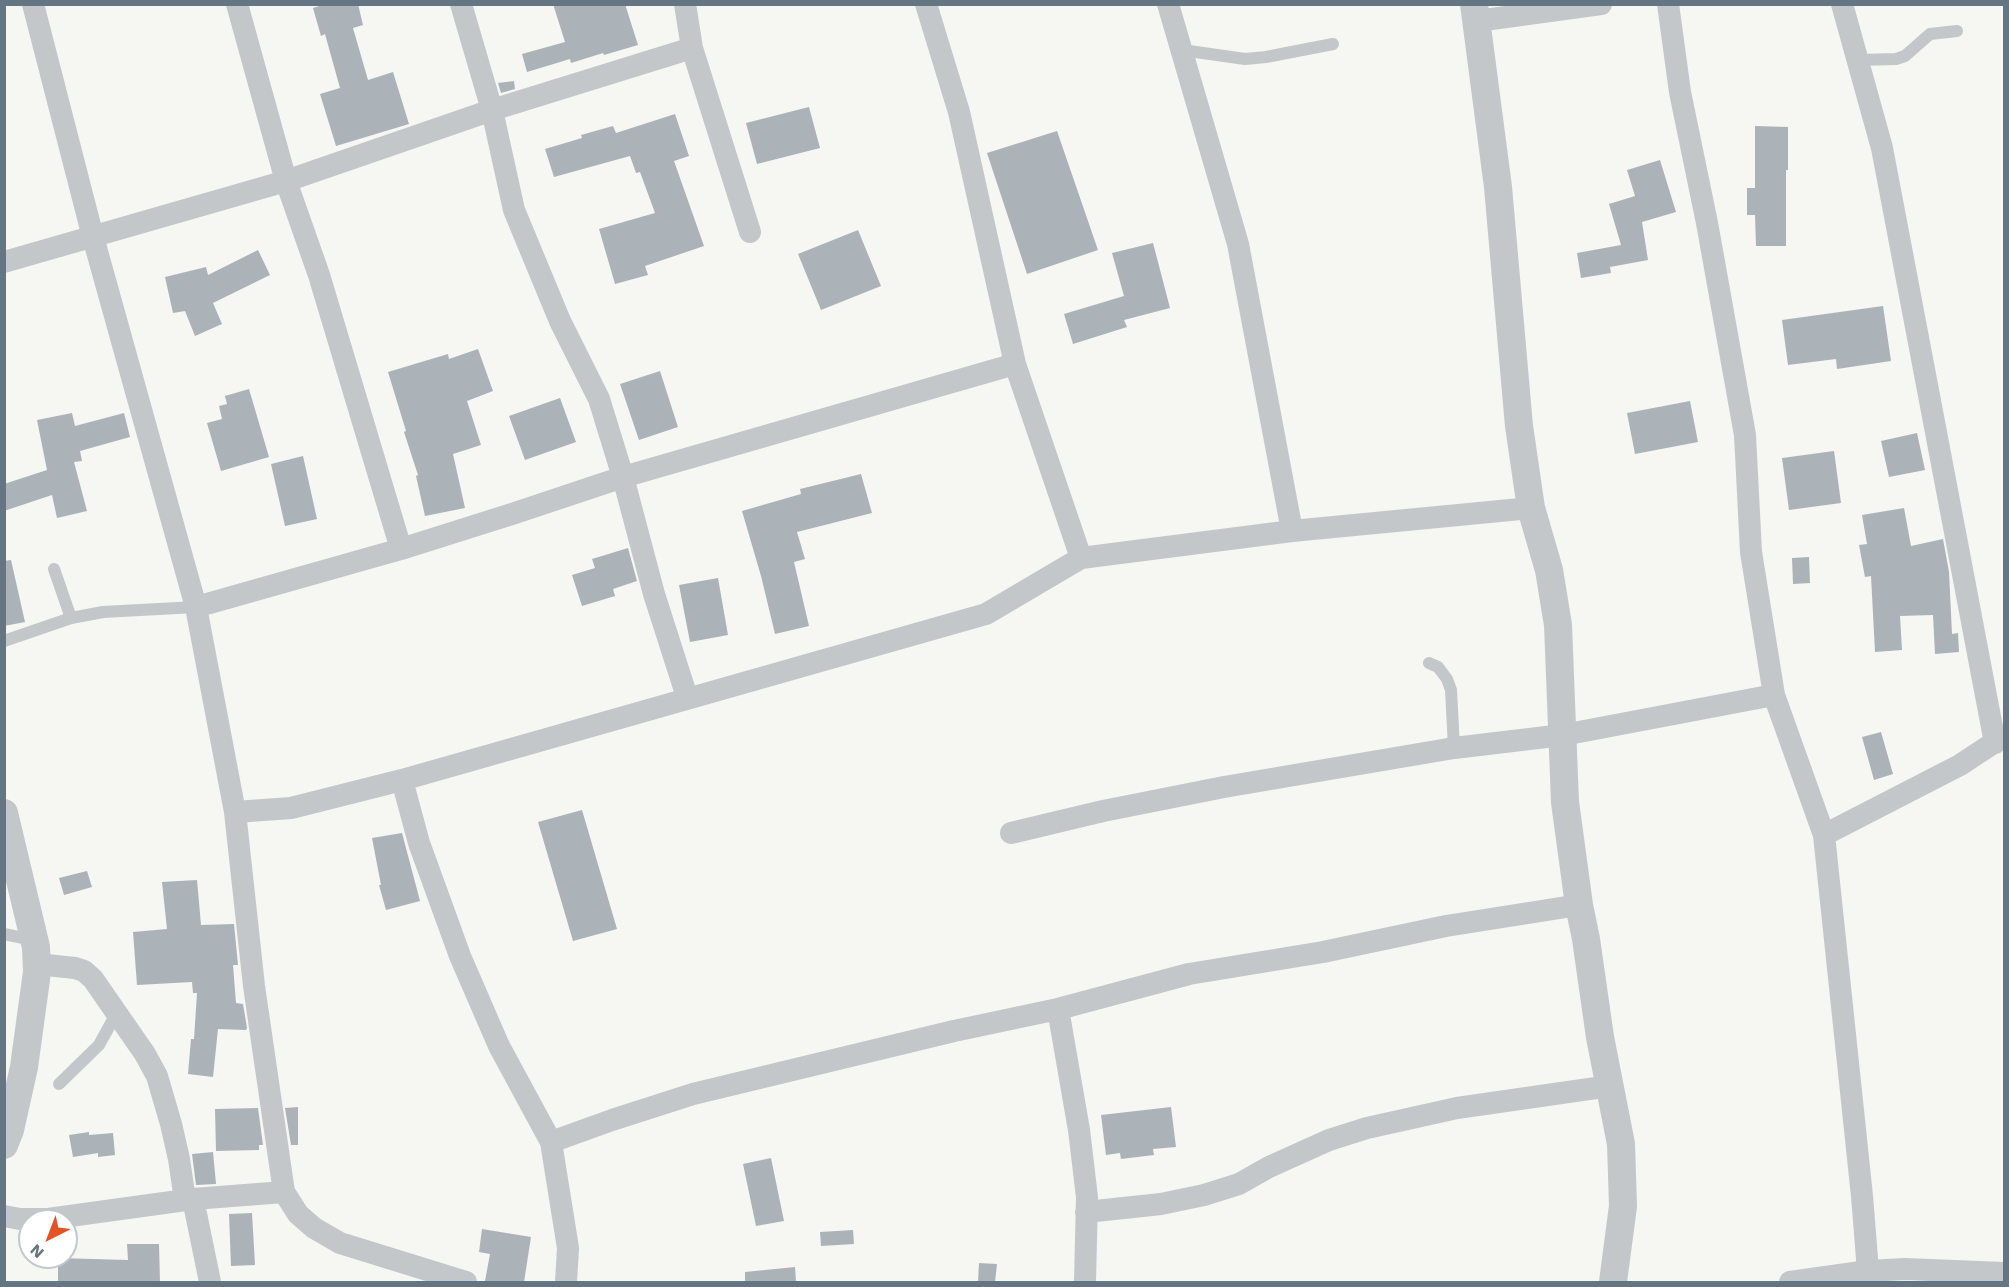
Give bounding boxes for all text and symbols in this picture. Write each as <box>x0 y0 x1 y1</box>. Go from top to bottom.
north arrow <box>18 1209 78 1269</box>
text: N <box>26 1240 48 1262</box>

